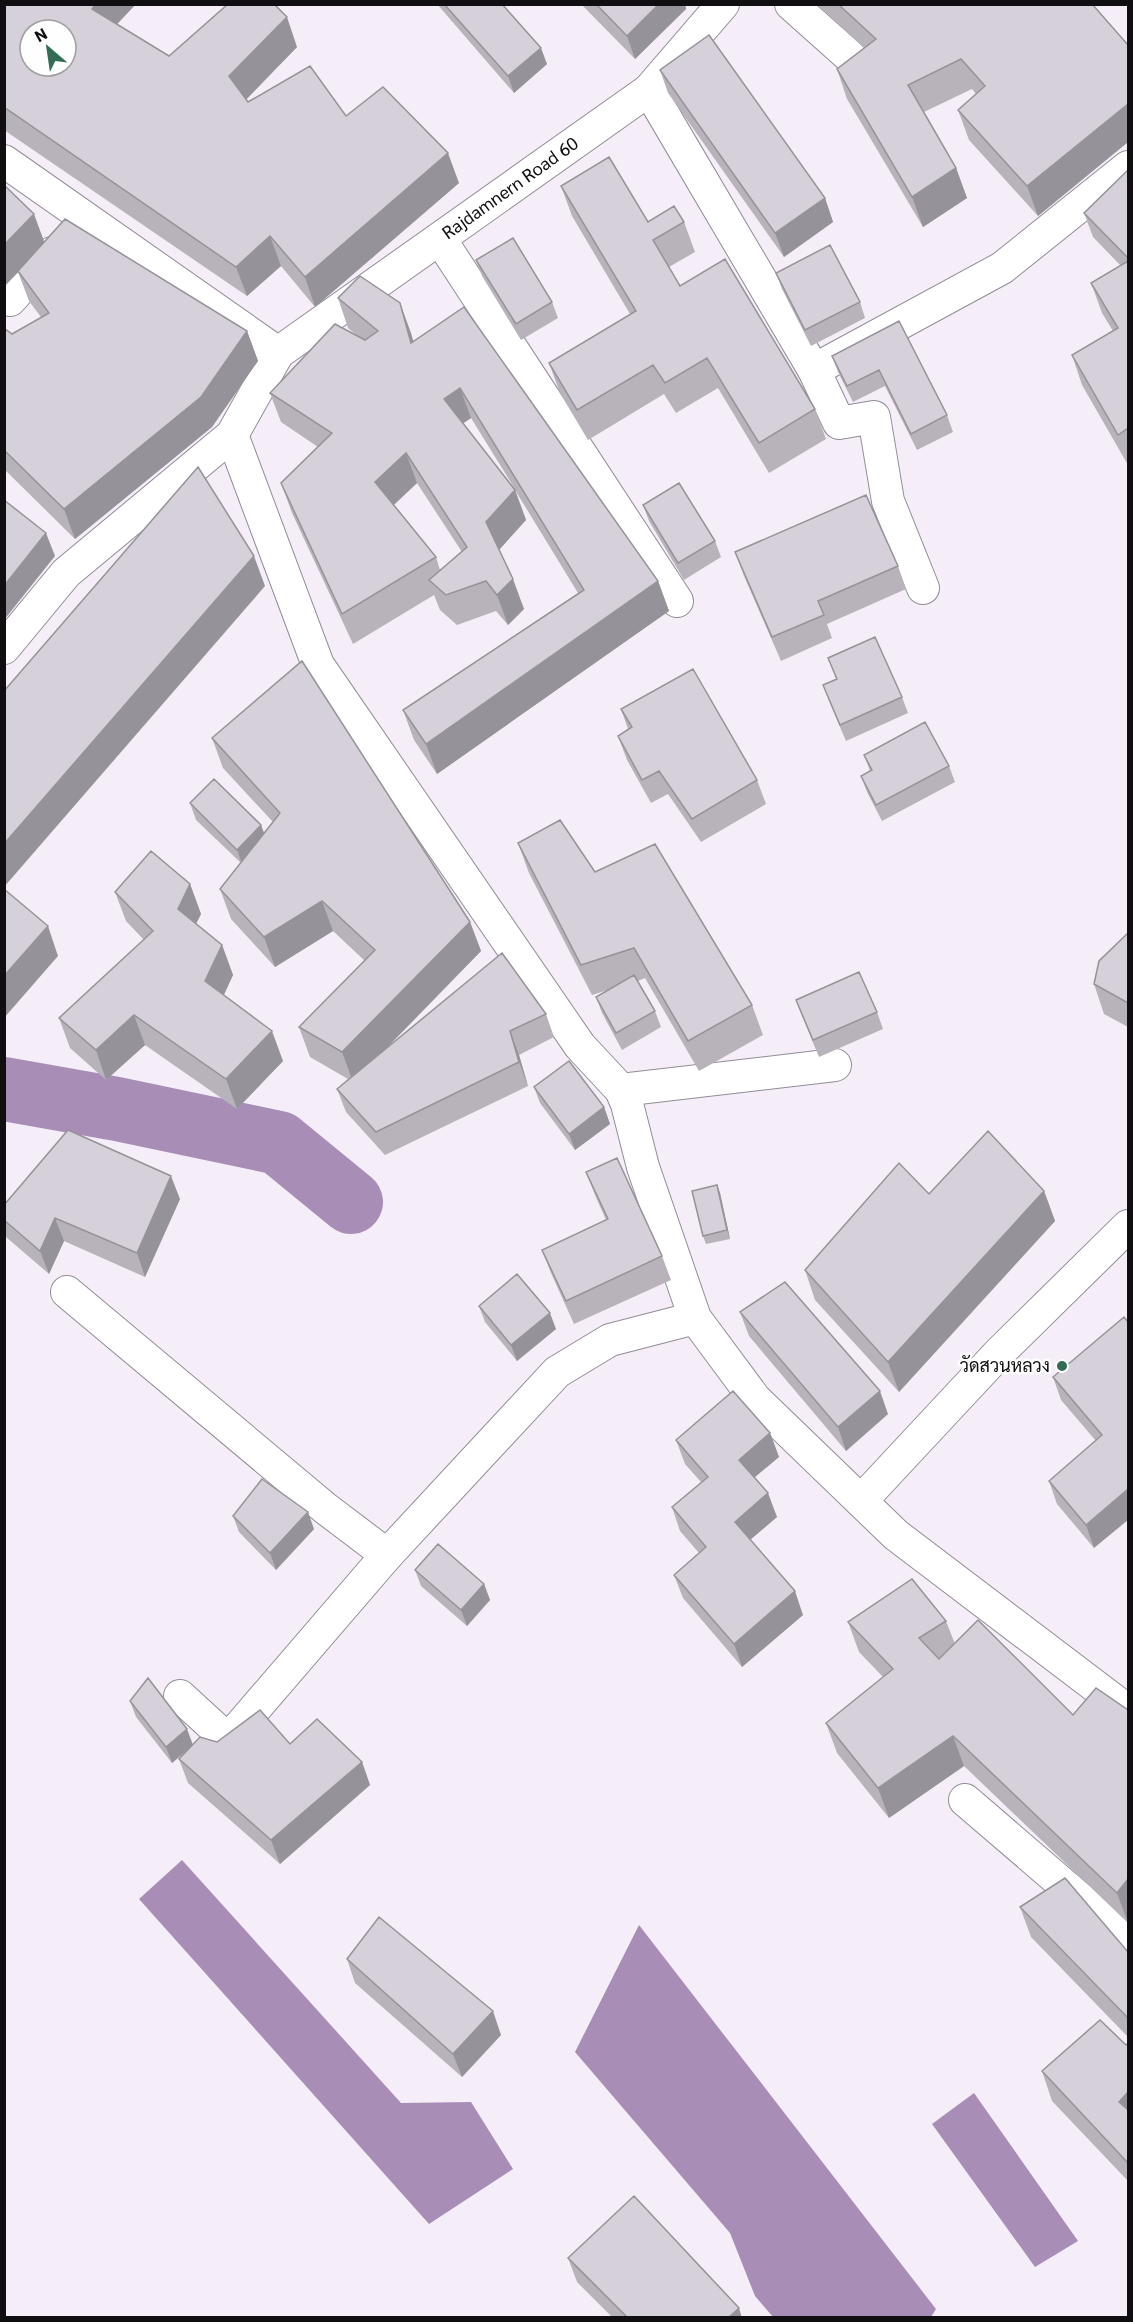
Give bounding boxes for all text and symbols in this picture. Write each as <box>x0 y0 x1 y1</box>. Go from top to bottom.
north arrow <box>18 18 78 78</box>
text: N <box>31 23 50 46</box>
street label: Rajdamnern Road 60 <box>437 131 582 243</box>
place label: วัดสวนหลวง <box>960 1353 1050 1376</box>
marker: วัดสวนหลวง <box>1055 1359 1069 1373</box>

